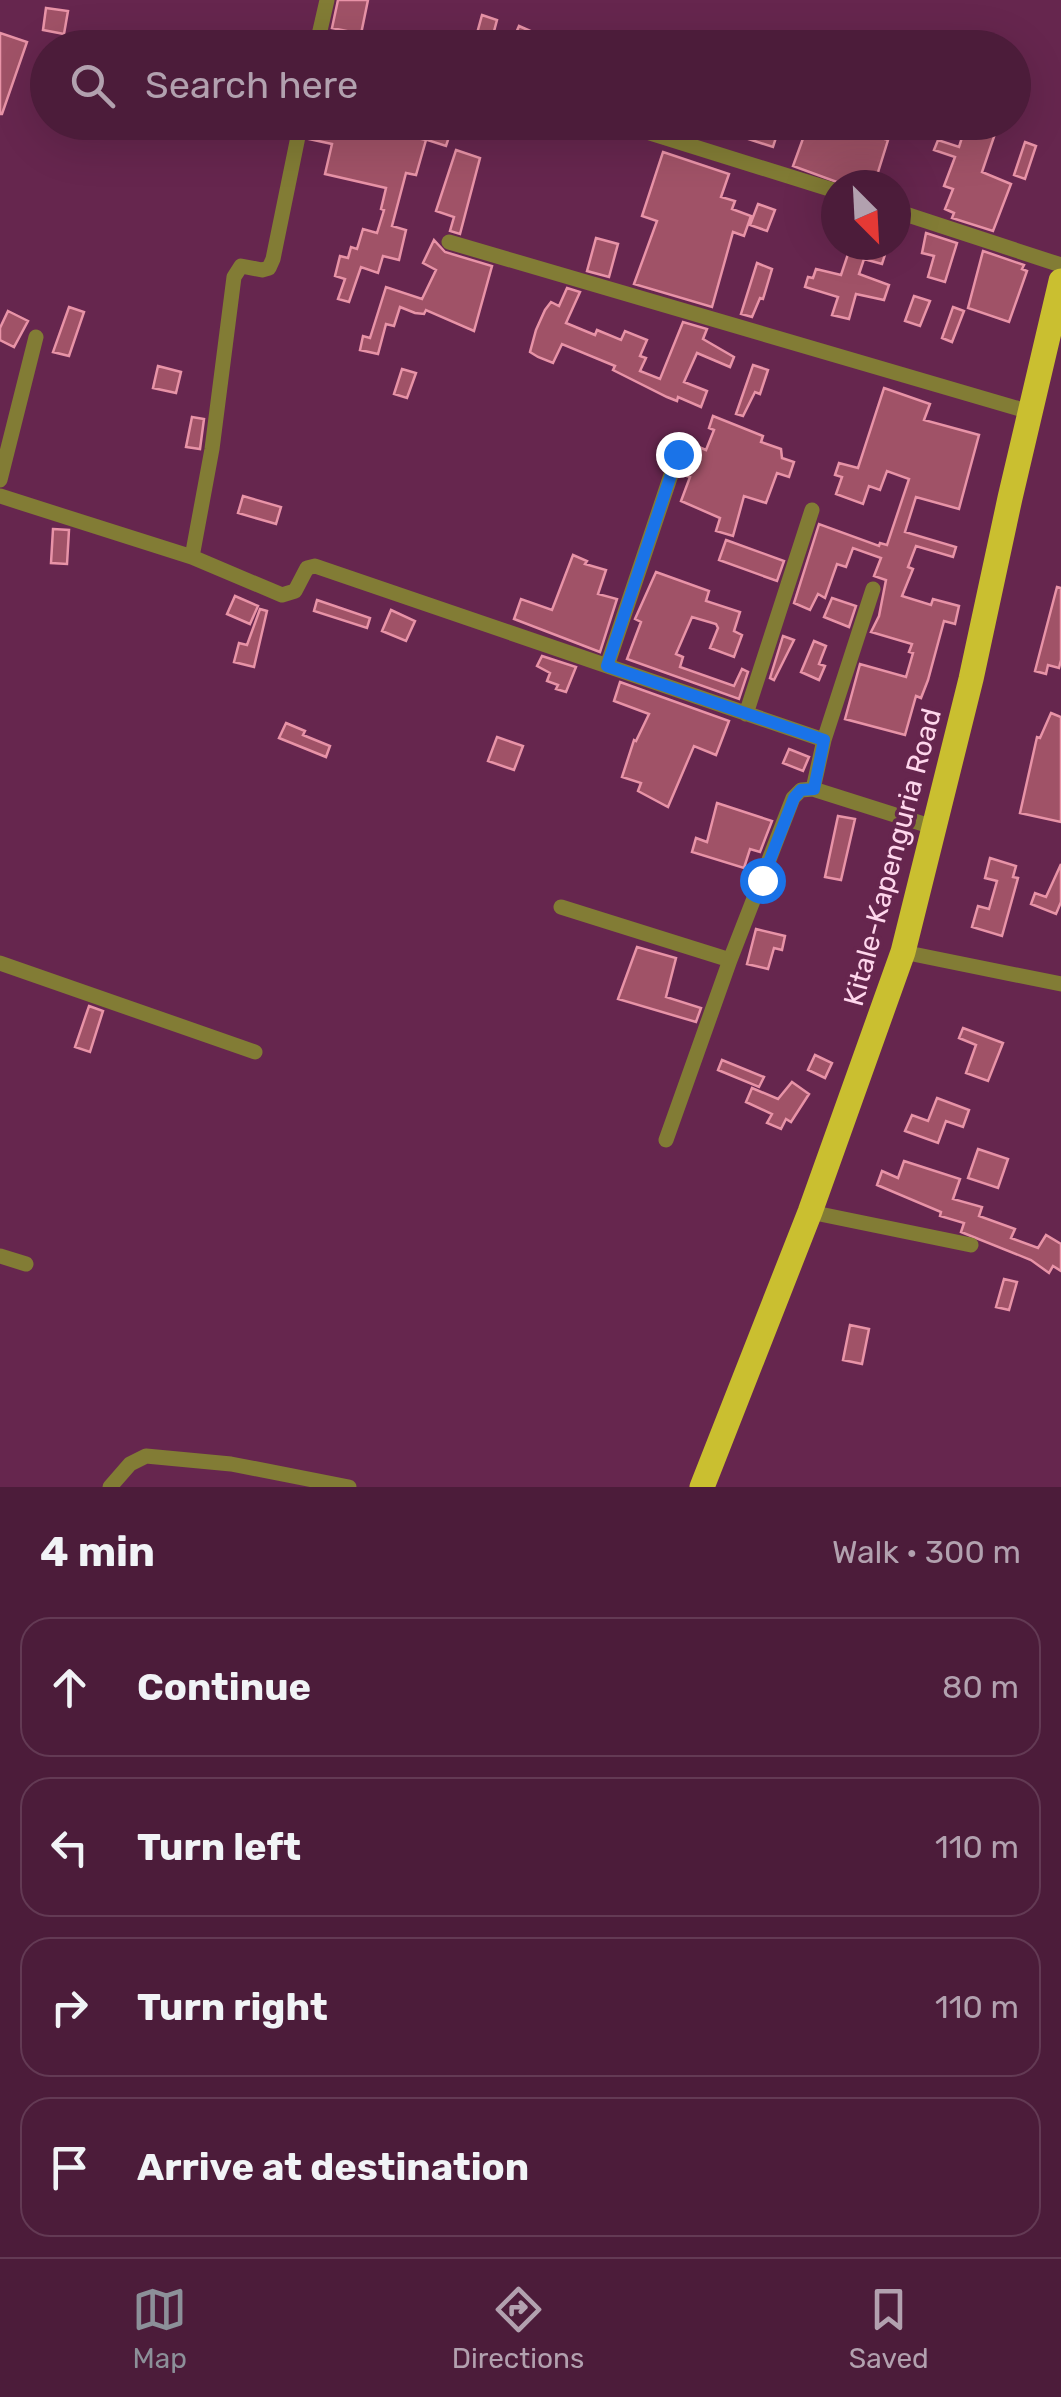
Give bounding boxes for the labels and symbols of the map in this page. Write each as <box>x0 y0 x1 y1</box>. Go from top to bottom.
north arrow <box>821 170 911 260</box>
route end <box>656 432 702 478</box>
street label: Kitale-Kapenguria Road <box>837 705 948 1010</box>
route start <box>740 858 786 904</box>

